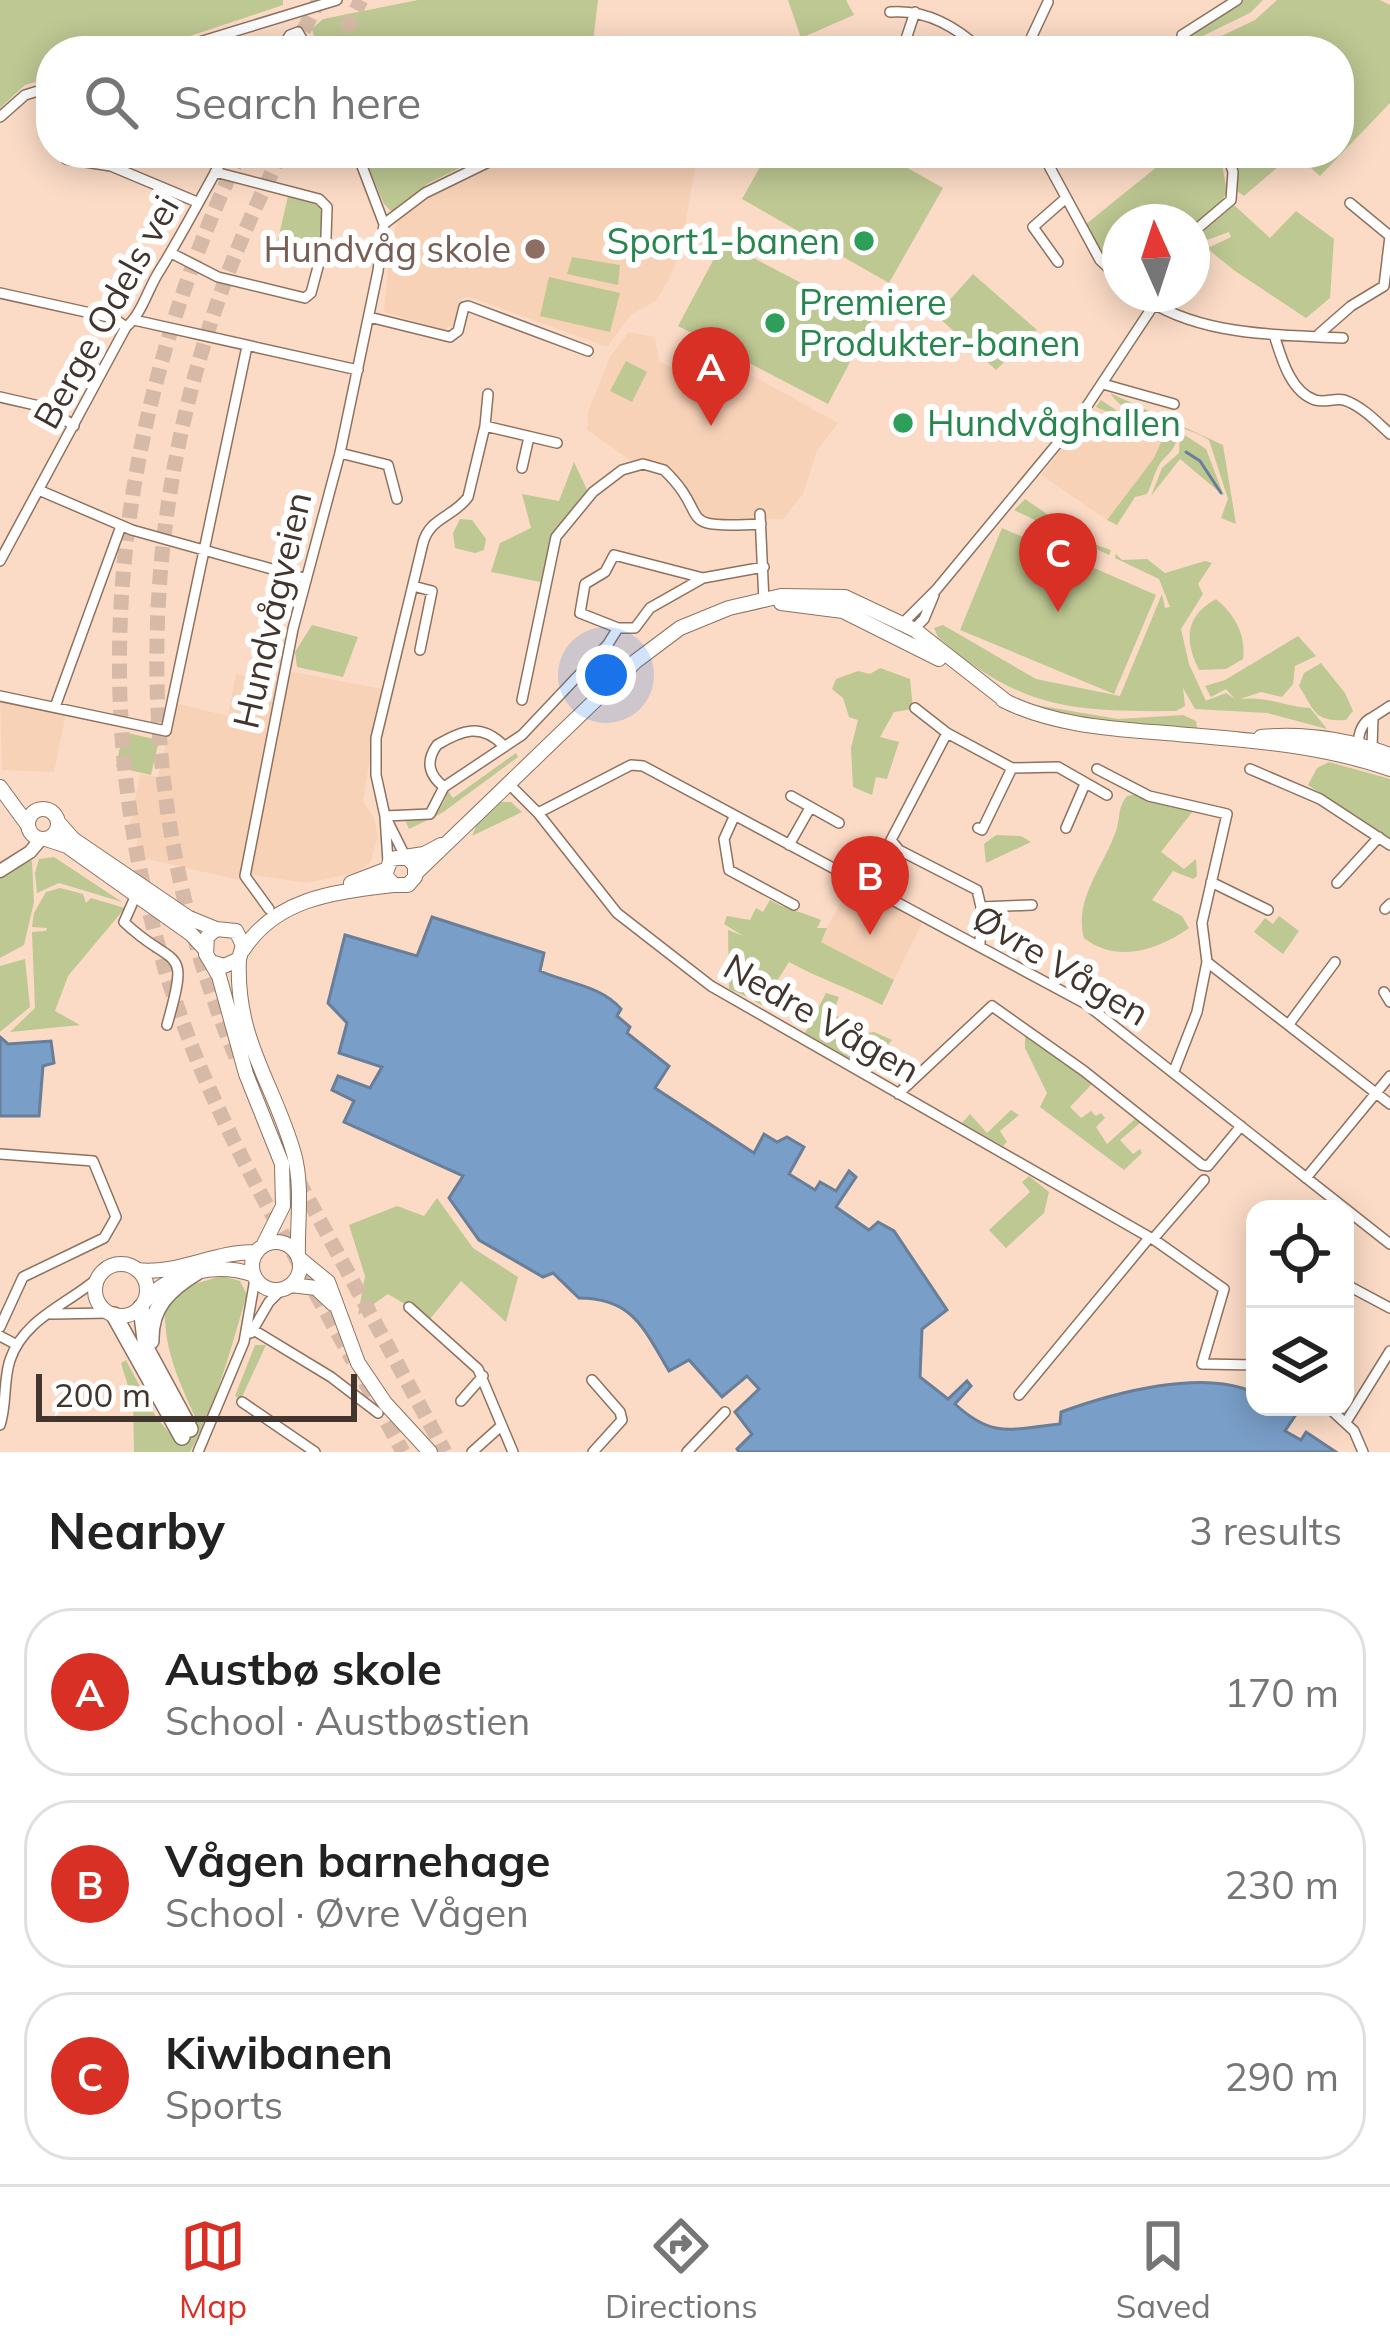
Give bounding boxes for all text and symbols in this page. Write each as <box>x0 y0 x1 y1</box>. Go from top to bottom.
search box <box>36 36 1354 168</box>
icon: search <box>78 69 144 135</box>
text: Search here <box>174 74 421 130</box>
street label: Berge Odels vei <box>23 187 188 436</box>
north arrow <box>1102 204 1210 312</box>
place label: Sport1-banen <box>607 218 840 263</box>
place label: Hundvåg skole <box>263 226 511 271</box>
marker: Sport1-banen <box>851 228 877 254</box>
marker: Hundvåg skole <box>522 236 548 262</box>
place label: Premiere Produkter-banen <box>799 279 1081 365</box>
marker: Premiere Produkter-banen <box>762 310 788 336</box>
pin: A <box>672 327 750 426</box>
place label: Hundvåghallen <box>927 400 1181 445</box>
marker: Hundvåghallen <box>890 410 916 436</box>
street label: Hundvågveien <box>222 487 321 732</box>
pin: C <box>1019 513 1097 612</box>
your location <box>576 645 636 705</box>
pin: B <box>831 836 909 935</box>
street label: Øvre Vågen <box>965 894 1158 1035</box>
street label: Nedre Vågen <box>716 943 928 1092</box>
map controls <box>1246 1200 1354 1416</box>
button: locate <box>1246 1200 1354 1308</box>
button: layers <box>1246 1308 1354 1416</box>
scale bar <box>36 1368 357 1421</box>
text: 200 m <box>54 1374 151 1415</box>
text: Nearby <box>48 1498 225 1562</box>
text: 3 results <box>1189 1506 1342 1555</box>
text: Austbø skole <box>165 1640 442 1696</box>
text: A <box>75 1668 105 1717</box>
text: 170 m <box>1224 1668 1339 1717</box>
text: School · Austbøstien <box>165 1696 530 1745</box>
text: Vågen barnehage <box>165 1832 550 1888</box>
text: B <box>77 1860 103 1909</box>
text: 230 m <box>1224 1860 1339 1909</box>
text: School · Øvre Vågen <box>165 1888 529 1937</box>
text: Kiwibanen <box>165 2024 393 2080</box>
text: C <box>77 2052 103 2101</box>
text: 290 m <box>1224 2052 1339 2101</box>
text: Sports <box>165 2080 283 2129</box>
tab: Map <box>179 2213 247 2326</box>
tab: Directions <box>605 2213 758 2326</box>
tab: Saved <box>1116 2213 1211 2326</box>

